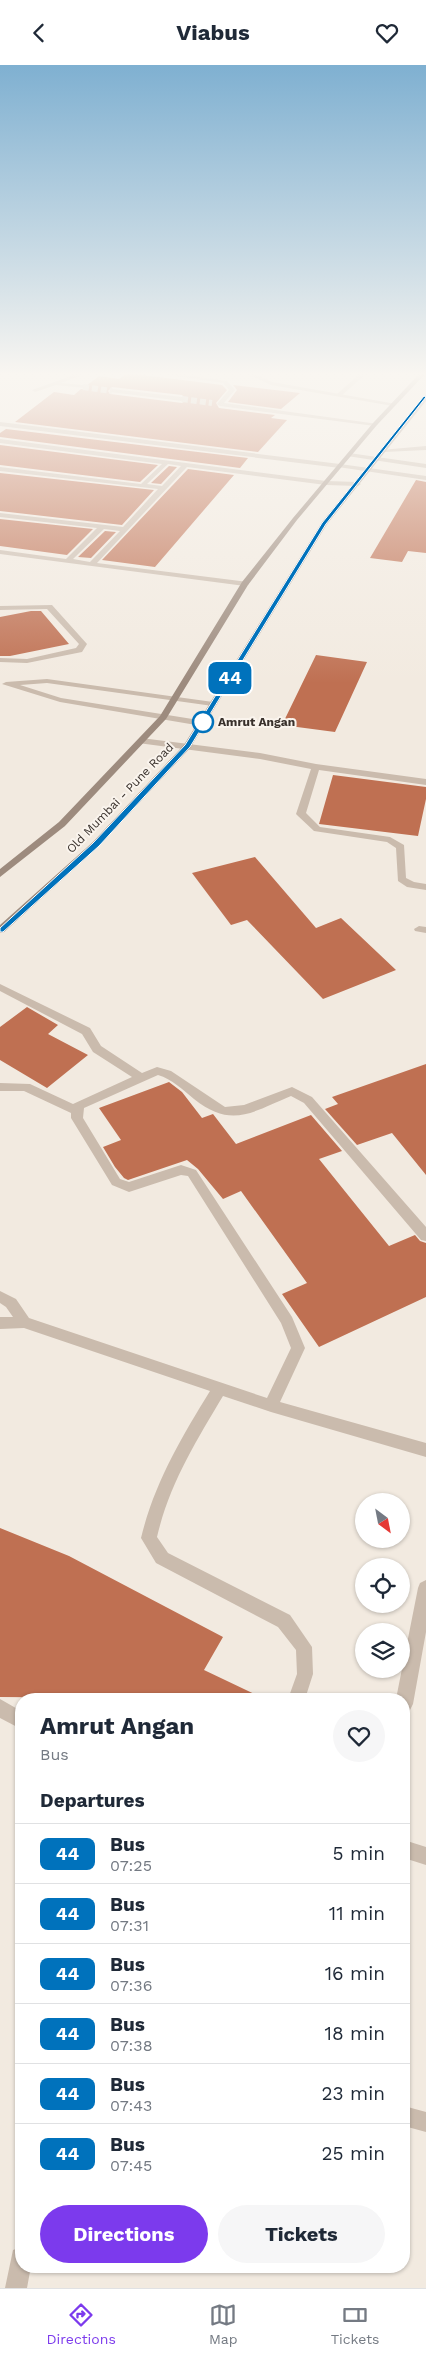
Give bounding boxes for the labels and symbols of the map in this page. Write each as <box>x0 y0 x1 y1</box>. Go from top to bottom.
line badge: 44 <box>208 662 252 694</box>
marker: Amrut Angan <box>192 711 214 733</box>
place label: Amrut Angan <box>218 715 295 729</box>
street label: Old Mumbai - Pune Road <box>64 740 176 856</box>
north arrow <box>355 1493 410 1547</box>

